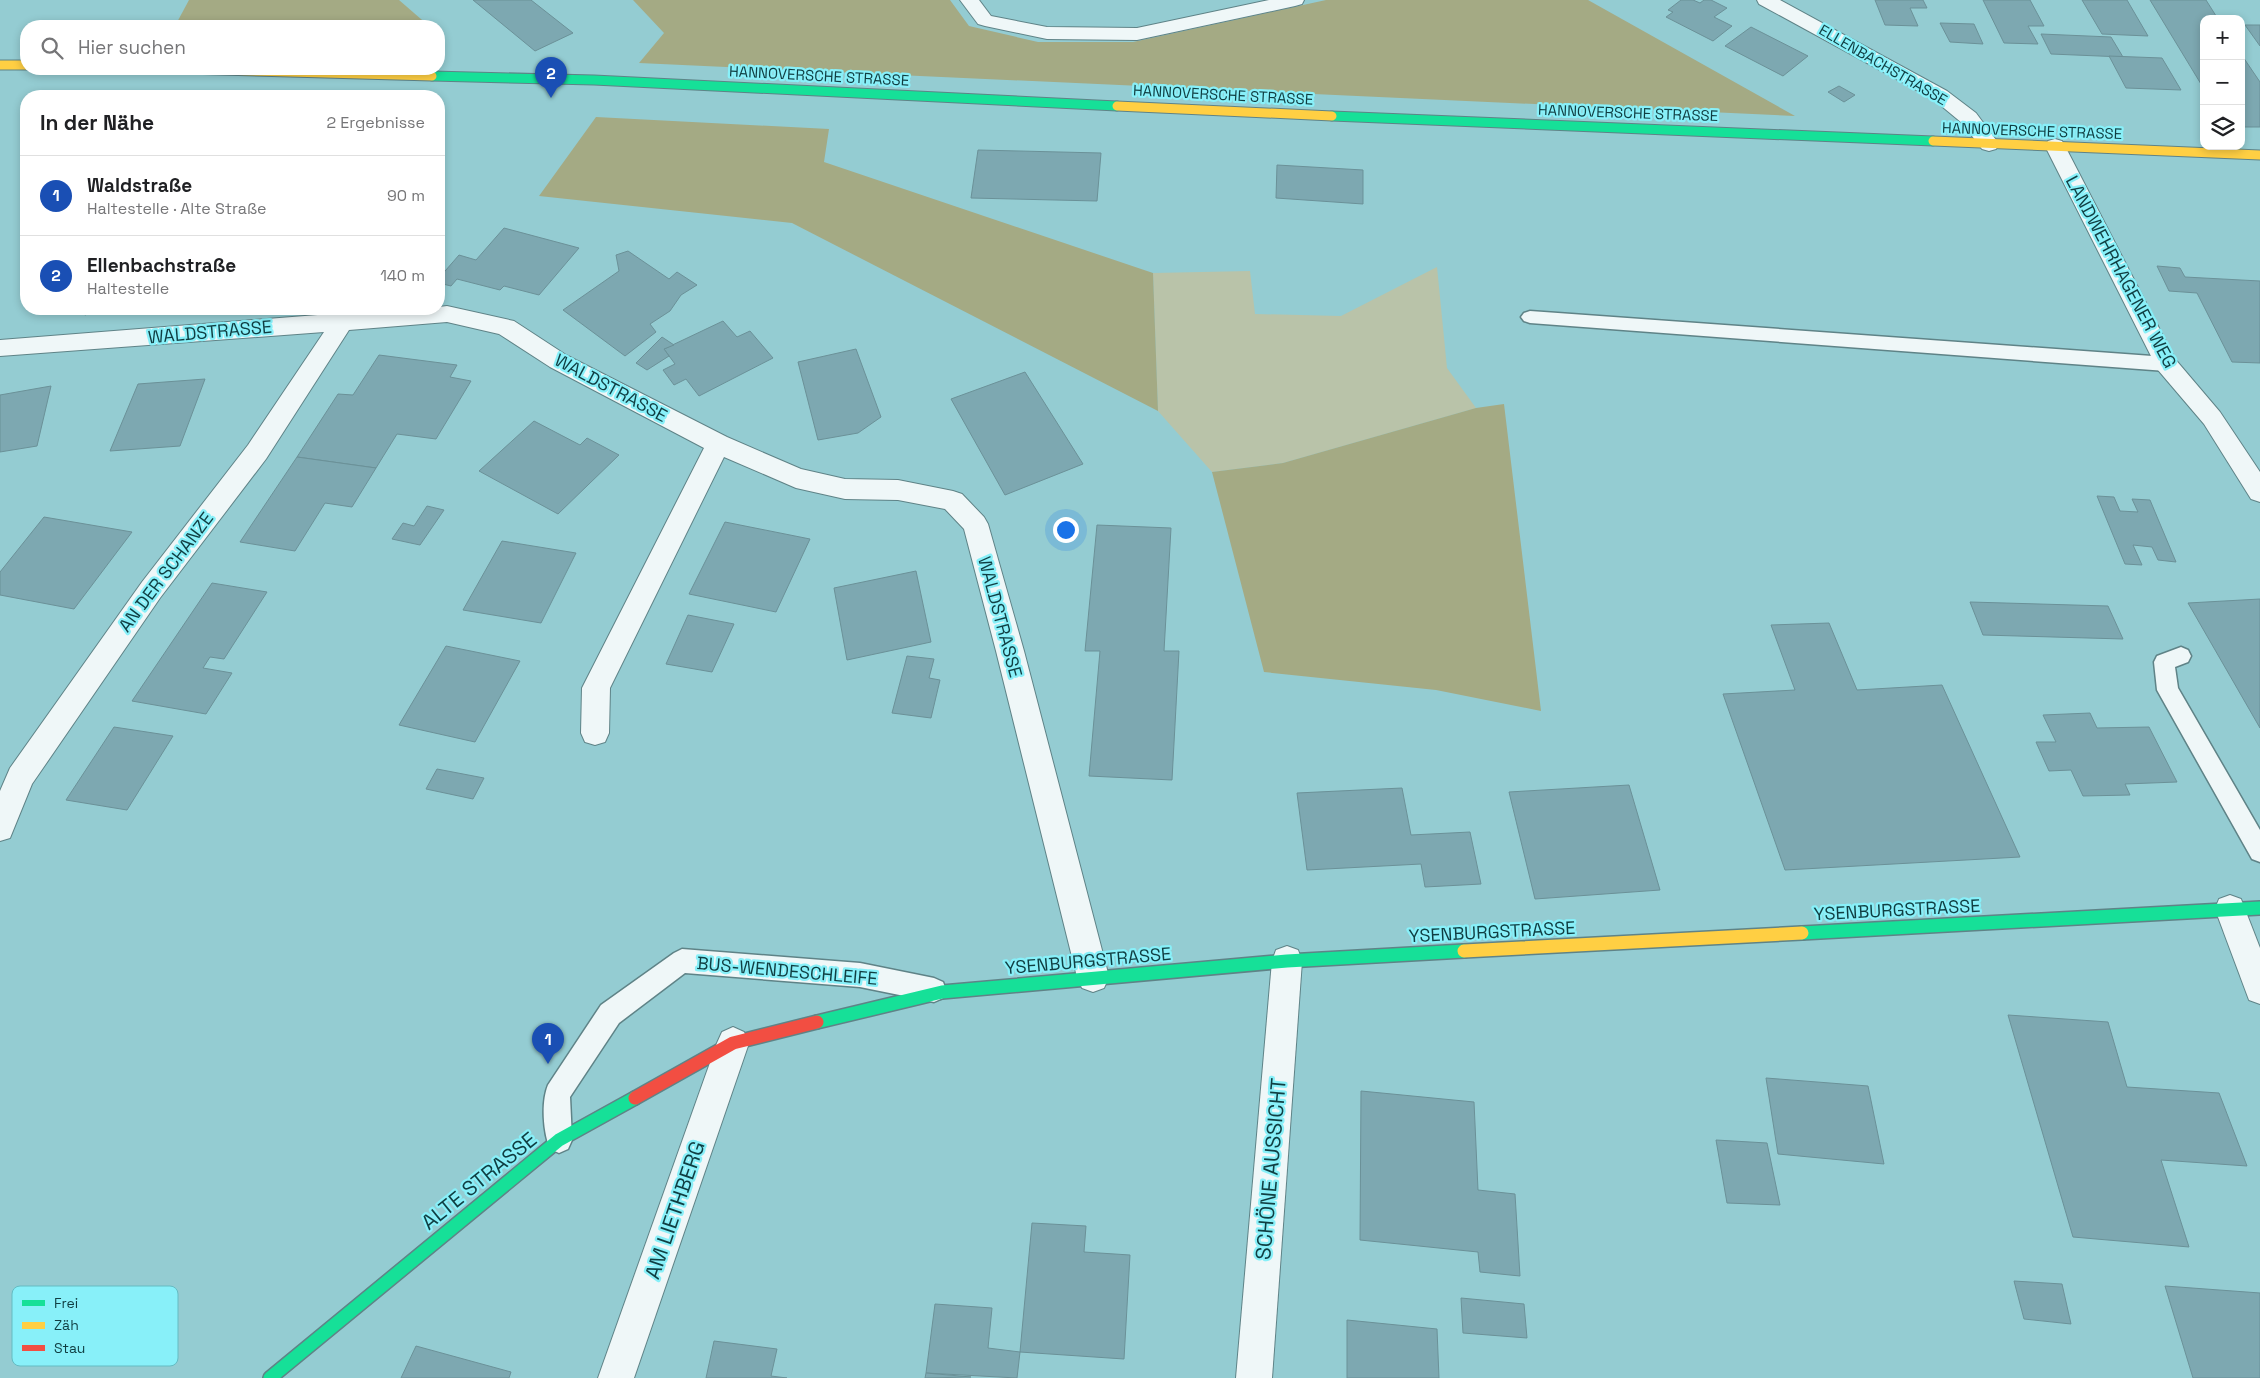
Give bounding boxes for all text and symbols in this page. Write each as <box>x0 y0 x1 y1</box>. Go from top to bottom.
map controls <box>2200 15 2245 150</box>
button: + <box>2200 15 2245 60</box>
search box <box>20 20 445 75</box>
street label: ELLENBACHSTRASSE <box>1816 20 1951 109</box>
icon: search <box>38 34 66 62</box>
text: Hier suchen <box>78 35 186 60</box>
pin: 2 <box>535 57 567 98</box>
button: − <box>2200 60 2245 105</box>
street label: HANNOVERSCHE STRASSE <box>728 61 910 90</box>
street label: HANNOVERSCHE STRASSE <box>1132 80 1314 109</box>
street label: HANNOVERSCHE STRASSE <box>1538 100 1719 125</box>
button: layers <box>2200 105 2245 150</box>
text: In der Nähe <box>40 109 154 136</box>
text: 2 Ergebnisse <box>326 112 425 133</box>
street label: HANNOVERSCHE STRASSE <box>1942 118 2123 143</box>
street label: LANDWEHRHAGENER WEG <box>2061 172 2182 372</box>
text: Waldstraße <box>87 173 192 198</box>
text: 1 <box>52 185 60 206</box>
text: 90 m <box>387 185 425 206</box>
text: Haltestelle · Alte Straße <box>87 198 267 219</box>
text: Ellenbachstraße <box>87 253 236 278</box>
text: 2 <box>51 265 61 286</box>
text: 140 m <box>380 265 425 286</box>
text: Haltestelle <box>87 278 169 299</box>
street label: WALDSTRASSE <box>147 315 273 348</box>
street label: WALDSTRASSE <box>551 348 672 427</box>
street label: AN DER SCHANZE <box>113 507 218 636</box>
your location <box>1053 517 1079 543</box>
street label: WALDSTRASSE <box>973 554 1028 680</box>
street label: YSENBURGSTRASSE <box>1813 894 1981 925</box>
street label: YSENBURGSTRASSE <box>1408 916 1576 947</box>
street label: YSENBURGSTRASSE <box>1004 942 1172 979</box>
street label: BUS-WENDESCHLEIFE <box>696 951 878 990</box>
pin: 1 <box>532 1023 564 1064</box>
street label: SCHÖNE AUSSICHT <box>1249 1077 1292 1261</box>
street label: ALTE STRASSE <box>415 1126 542 1235</box>
street label: AM LIETHBERG <box>638 1137 711 1282</box>
legend <box>12 1286 178 1366</box>
text: Frei <box>54 1294 78 1312</box>
text: Zäh <box>54 1316 79 1334</box>
text: Stau <box>54 1339 85 1357</box>

